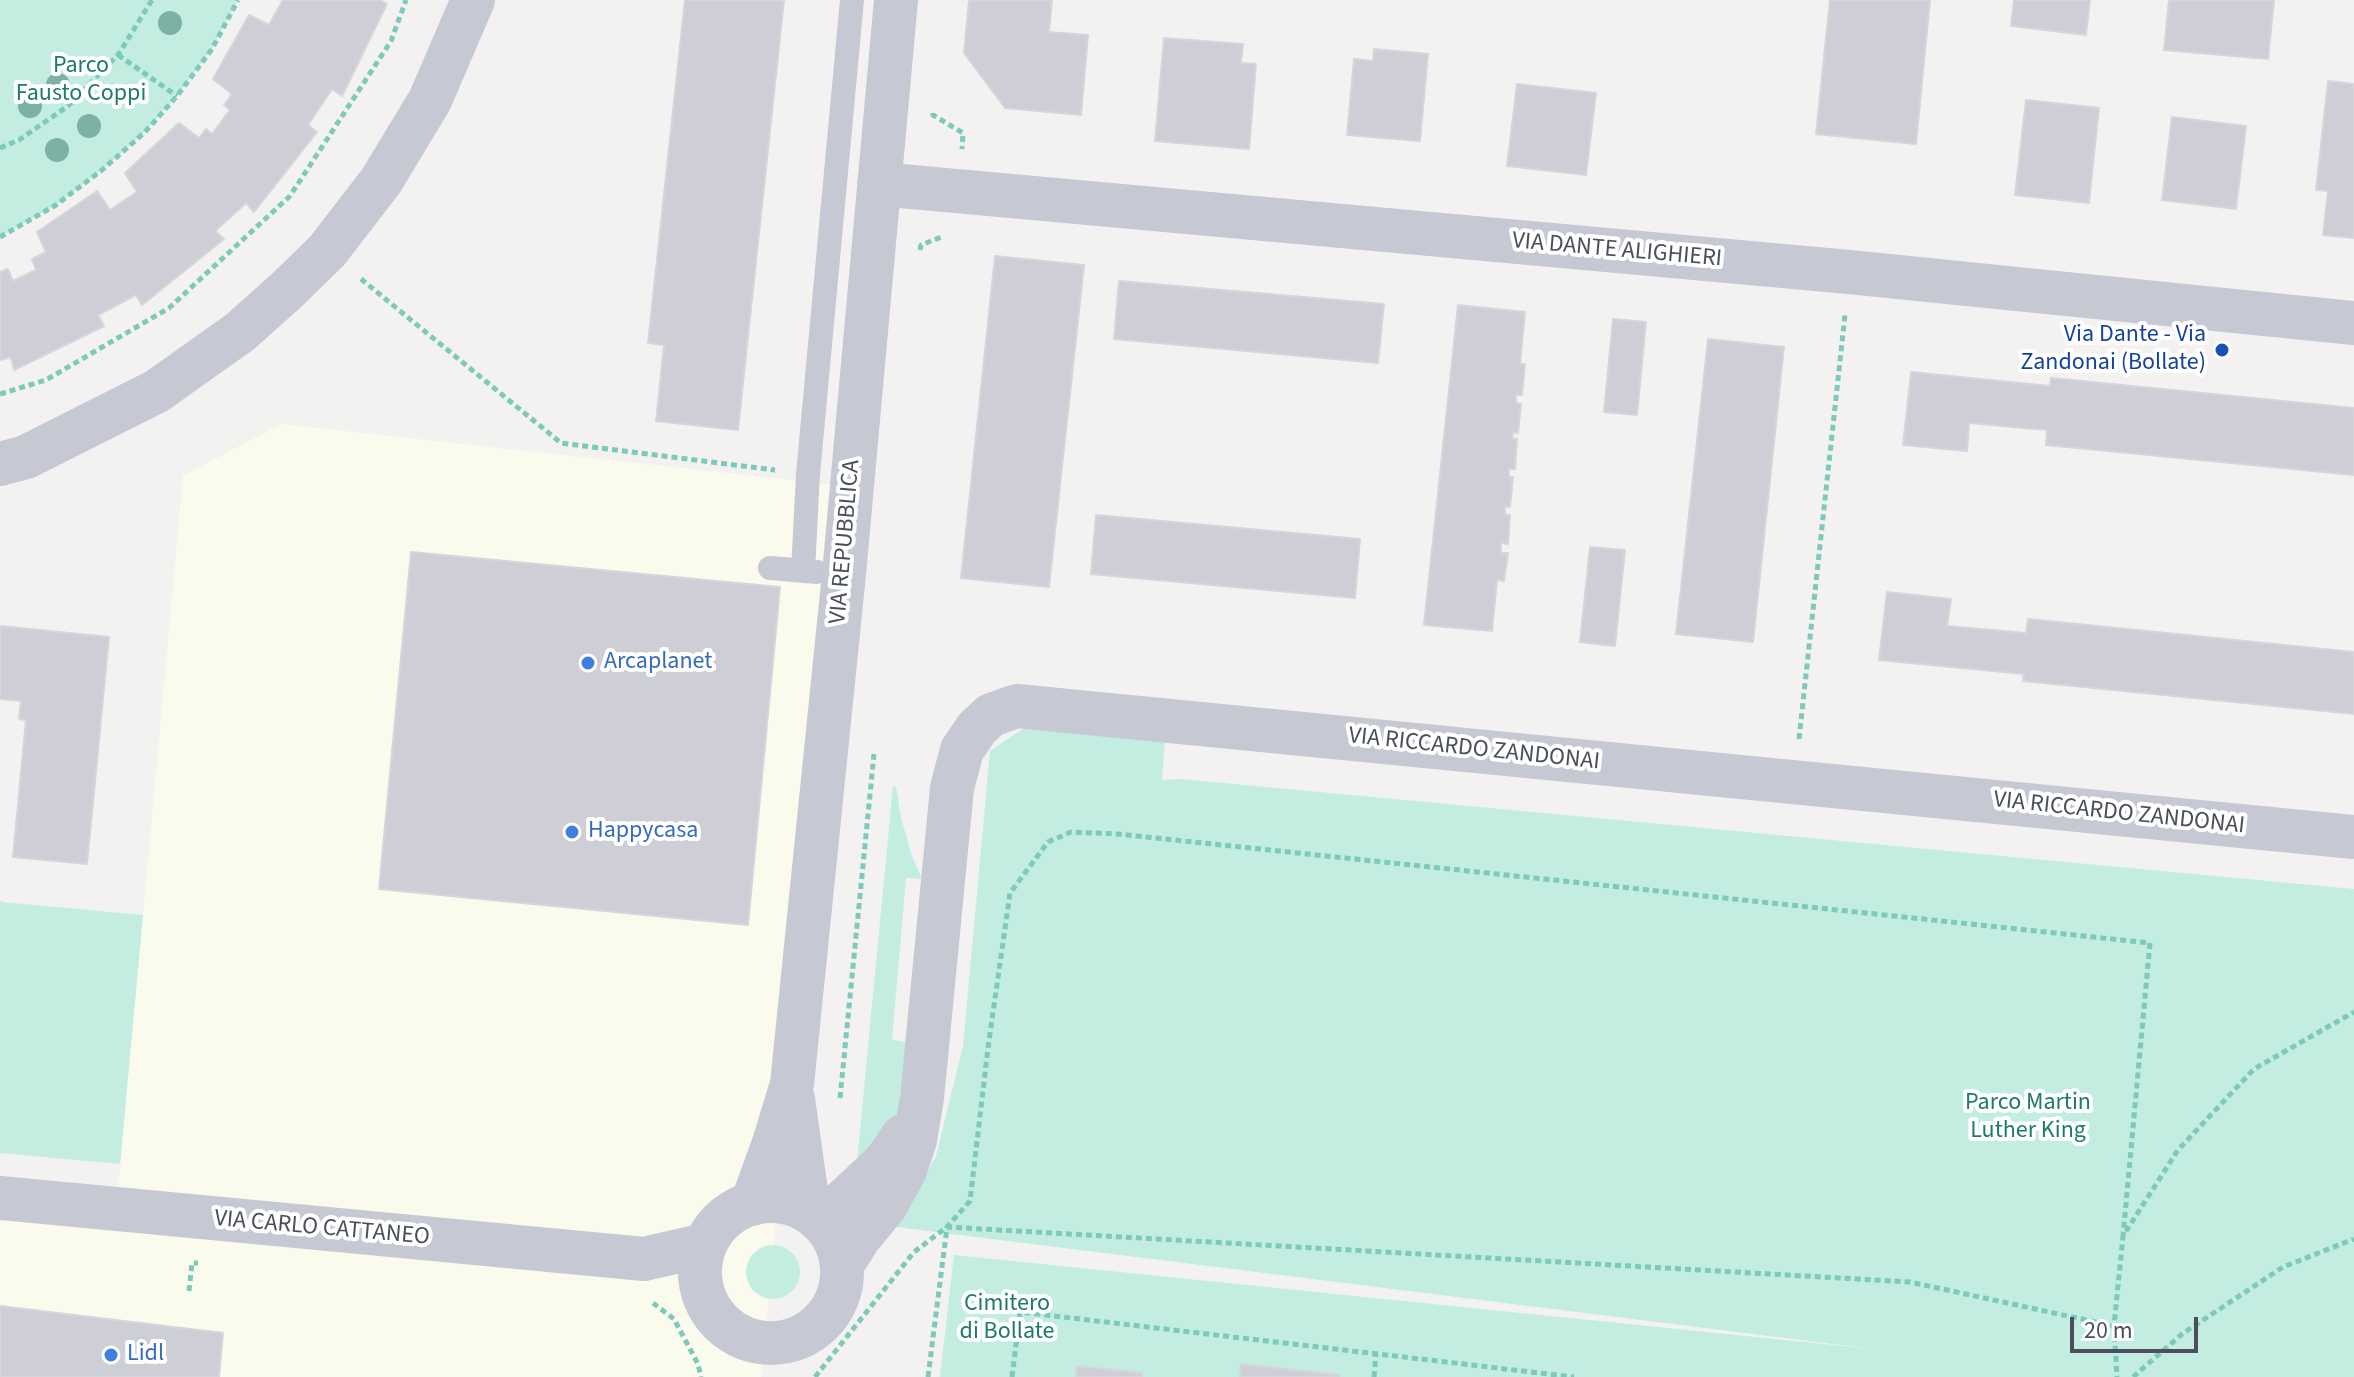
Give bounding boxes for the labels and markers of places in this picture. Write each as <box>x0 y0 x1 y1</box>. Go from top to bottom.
place label: Via Dante - Via Zandonai (Bollate) <box>2021 322 2206 378</box>
marker: Via Dante - Via Zandonai (Bollate) <box>2213 341 2231 359</box>
place label: Arcaplanet <box>604 649 712 677</box>
marker: Arcaplanet <box>579 654 597 672</box>
place label: Happycasa <box>588 818 698 846</box>
marker: Happycasa <box>563 823 581 841</box>
place label: Lidl <box>127 1341 164 1369</box>
marker: Lidl <box>102 1346 120 1364</box>

